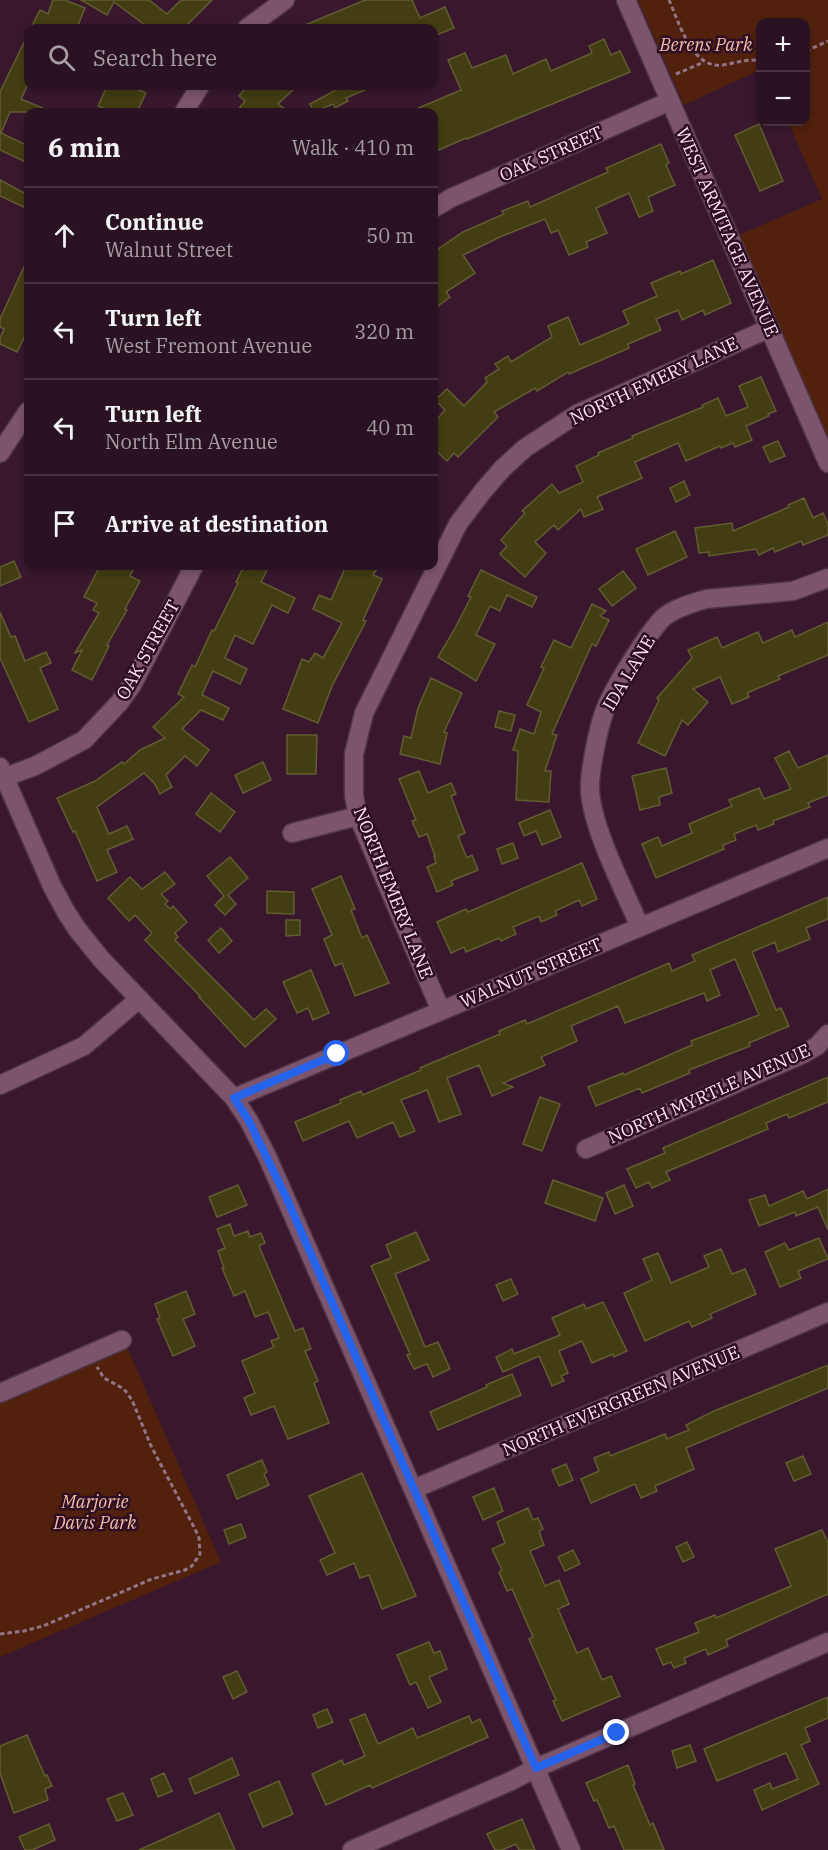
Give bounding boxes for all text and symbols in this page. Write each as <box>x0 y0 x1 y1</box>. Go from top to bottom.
map controls <box>756 18 810 126</box>
button: + <box>756 18 810 72</box>
search box <box>24 24 438 90</box>
park label: Berens Park <box>658 33 753 56</box>
icon: search <box>45 41 78 74</box>
text: Search here <box>93 43 217 72</box>
button: − <box>756 72 810 126</box>
street label: OAK STREET <box>496 120 606 187</box>
street label: WEST ARMITAGE AVENUE <box>671 124 784 340</box>
text: 6 min <box>48 130 121 164</box>
text: Walk · 410 m <box>292 134 414 161</box>
text: Continue <box>105 207 204 236</box>
icon: ahead <box>48 219 81 252</box>
text: 50 m <box>366 222 414 249</box>
text: Walnut Street <box>105 236 233 263</box>
text: Turn left <box>105 303 201 332</box>
icon: left <box>48 315 81 348</box>
text: 320 m <box>354 318 414 345</box>
street label: NORTH EMERY LANE <box>566 331 742 430</box>
text: West Fremont Avenue <box>105 332 312 359</box>
text: Turn left <box>105 399 201 428</box>
icon: left <box>48 411 81 444</box>
text: 40 m <box>366 414 414 441</box>
text: North Elm Avenue <box>105 428 278 455</box>
icon: arrive <box>48 507 81 540</box>
text: Arrive at destination <box>105 509 328 538</box>
street label: OAK STREET <box>111 596 185 704</box>
street label: IDA LANE <box>597 631 660 715</box>
street label: NORTH EMERY LANE <box>348 804 438 982</box>
street label: WALNUT STREET <box>456 932 605 1013</box>
street label: NORTH MYRTLE AVENUE <box>604 1038 814 1149</box>
route start <box>323 1040 349 1066</box>
street label: NORTH EVERGREEN AVENUE <box>499 1340 743 1461</box>
park label: Marjorie Davis Park <box>52 1490 137 1534</box>
route end <box>603 1719 629 1745</box>

